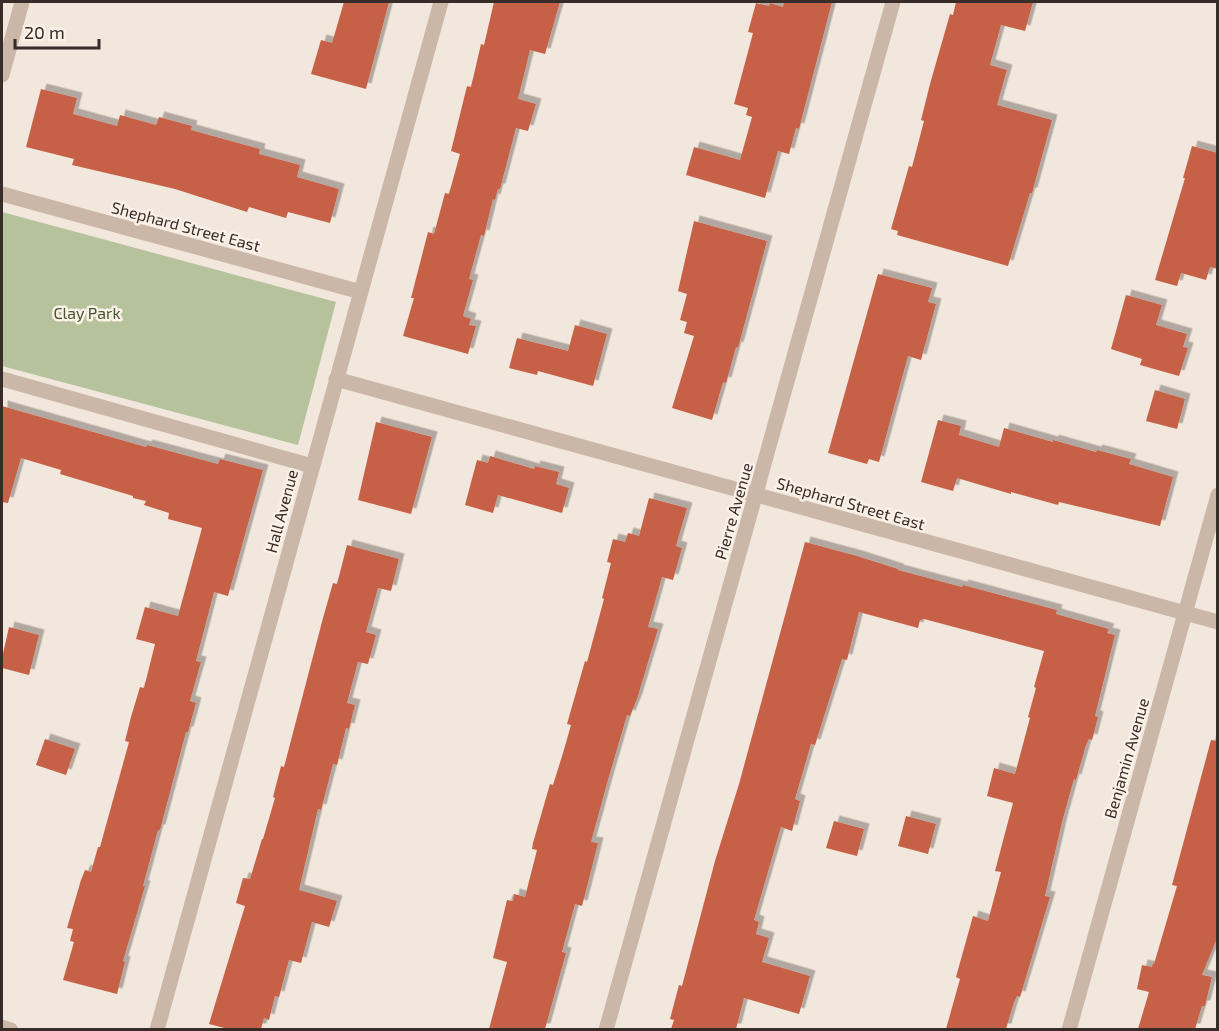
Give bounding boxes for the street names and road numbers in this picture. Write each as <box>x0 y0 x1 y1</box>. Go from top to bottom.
street label: Shephard Street East <box>110 197 262 255</box>
street label: Pierre Avenue <box>710 460 756 562</box>
street label: Hall Avenue <box>261 467 301 555</box>
street label: Shephard Street East <box>775 473 927 533</box>
street label: Benjamin Avenue <box>1100 695 1153 821</box>

